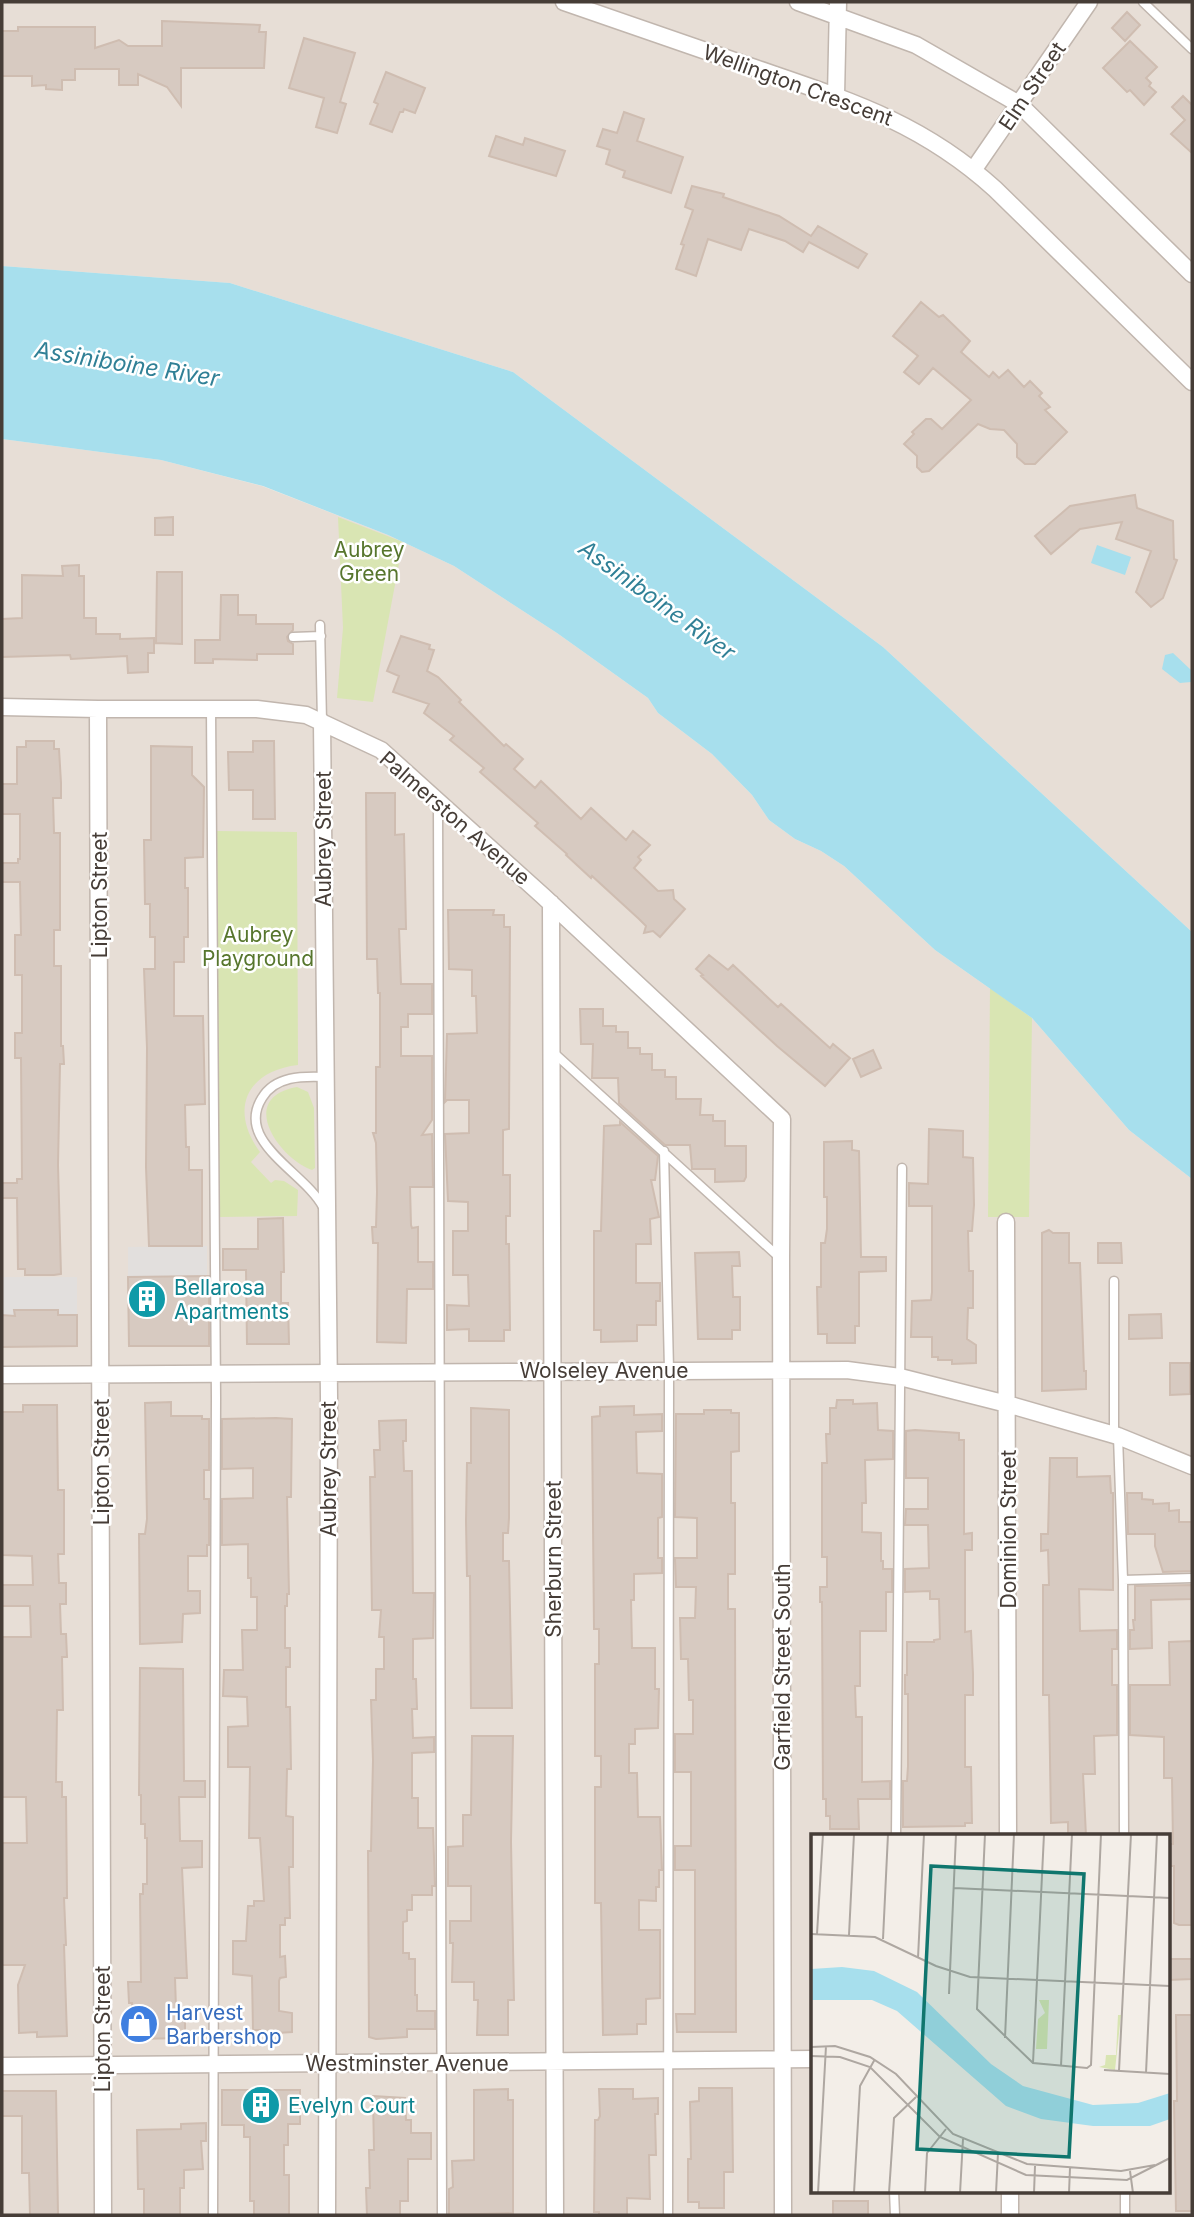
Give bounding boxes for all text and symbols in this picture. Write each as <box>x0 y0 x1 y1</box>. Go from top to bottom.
street label: Elm Street <box>993 37 1071 135</box>
street label: Wellington Crescent <box>700 39 896 131</box>
water label: Assiniboine River <box>32 335 223 393</box>
water label: Assiniboine River <box>573 533 742 667</box>
park label: Aubrey Green <box>334 537 405 586</box>
street label: Palmerston Avenue <box>375 746 535 890</box>
street label: Aubrey Street <box>311 771 336 907</box>
street label: Lipton Street <box>87 832 112 958</box>
park label: Aubrey Playground <box>202 922 314 971</box>
place label: Bellarosa Apartments <box>174 1275 289 1324</box>
building icon: Bellarosa Apartments <box>126 1278 168 1320</box>
street label: Wolseley Avenue <box>519 1358 689 1383</box>
street label: Lipton Street <box>89 1399 114 1525</box>
street label: Aubrey Street <box>316 1401 341 1537</box>
street label: Dominion Street <box>996 1449 1021 1608</box>
street label: Sherburn Street <box>541 1480 566 1638</box>
street label: Garfield Street South <box>770 1563 795 1771</box>
inset map <box>811 1834 1170 2192</box>
street label: Lipton Street <box>90 1966 115 2092</box>
place label: Harvest Barbershop <box>166 2000 282 2049</box>
shop icon: Harvest Barbershop <box>118 2003 160 2045</box>
street label: Westminster Avenue <box>305 2051 509 2076</box>
building icon: Evelyn Court <box>240 2084 282 2126</box>
place label: Evelyn Court <box>288 2093 415 2118</box>

